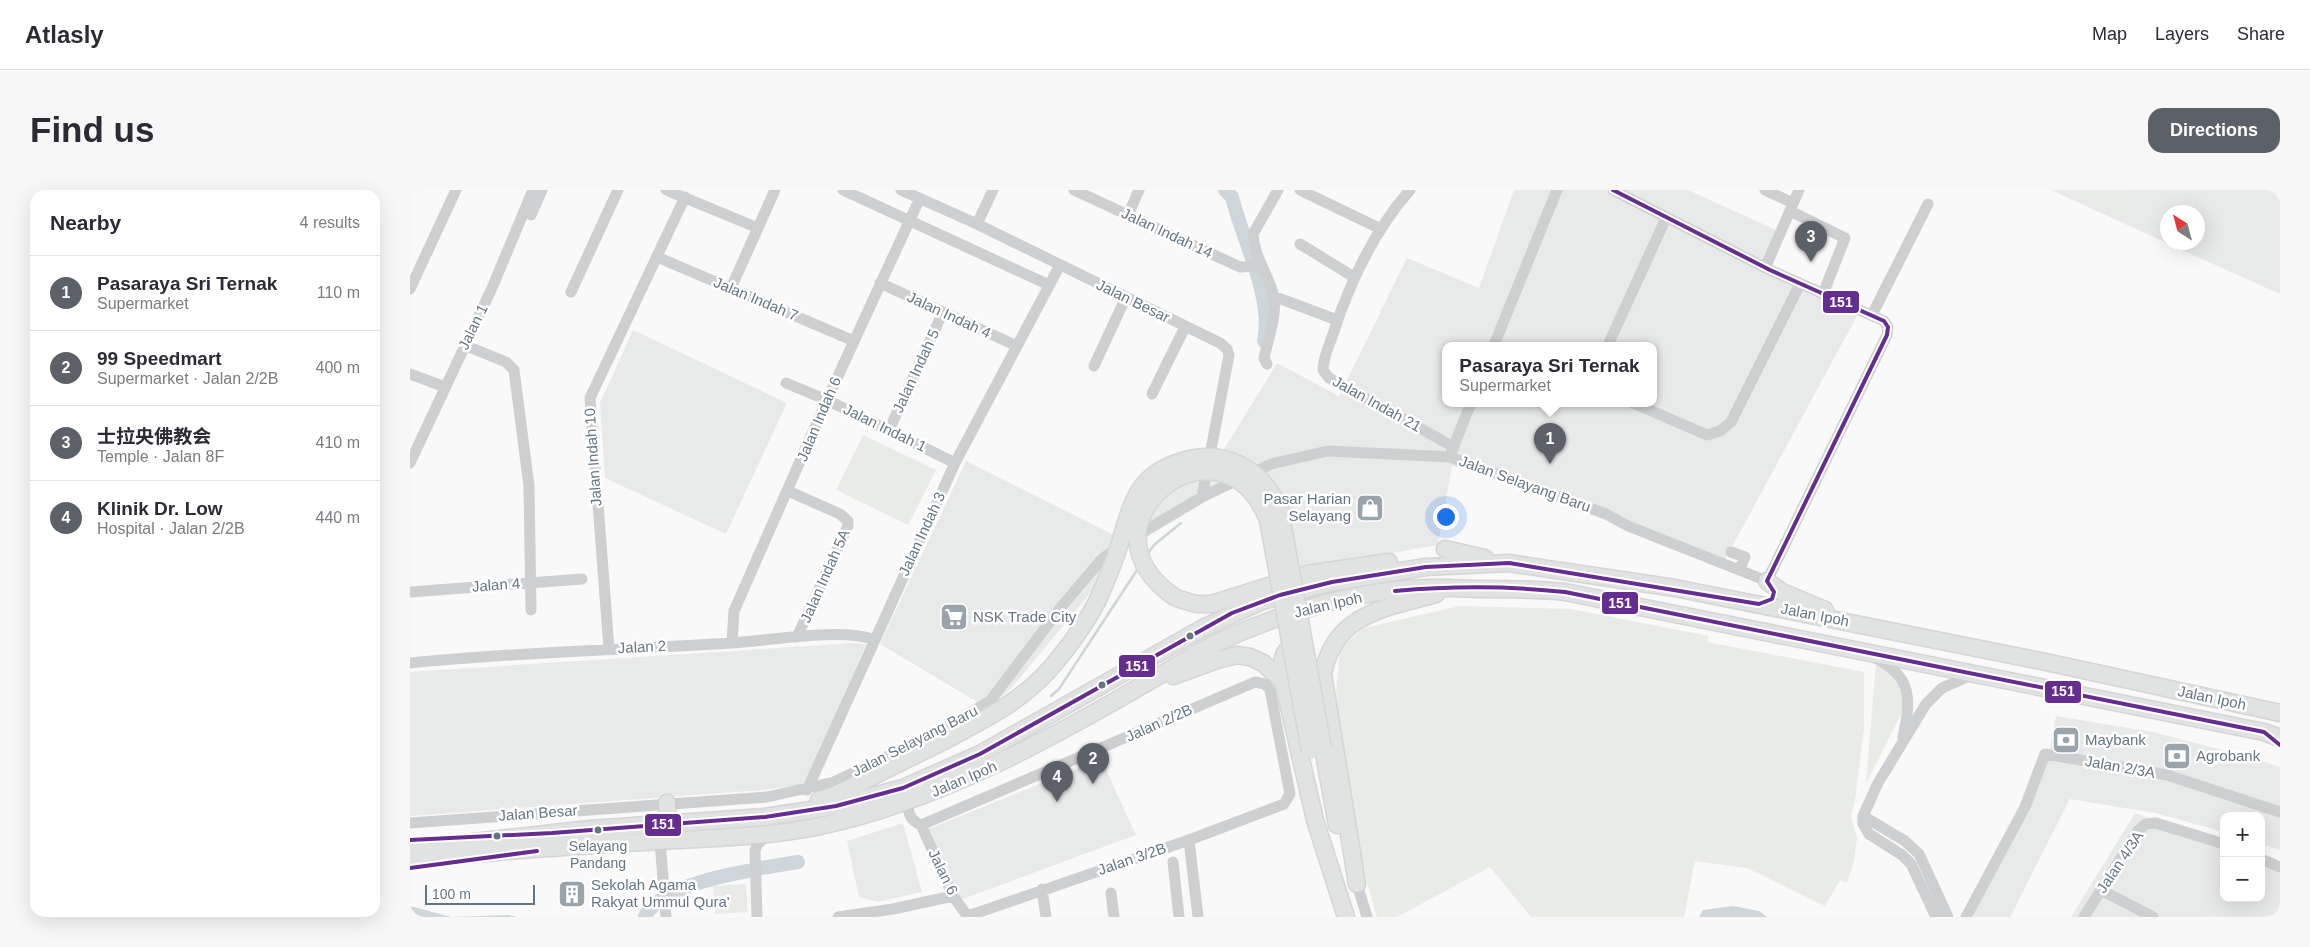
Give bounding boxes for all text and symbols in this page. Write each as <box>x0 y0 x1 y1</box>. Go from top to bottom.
text: Atlasly <box>25 21 104 48</box>
text: Map <box>2092 24 2127 44</box>
text: Layers <box>2155 24 2209 44</box>
text: Share <box>2237 24 2285 44</box>
button: Directions <box>2148 108 2280 153</box>
text: Find us <box>30 110 154 149</box>
street label: Jalan Indah 14 <box>1119 204 1215 261</box>
north arrow <box>2160 205 2205 250</box>
text: Nearby <box>50 211 121 234</box>
text: 4 results <box>300 214 360 231</box>
pin: 3 <box>1795 221 1827 262</box>
text: Pasaraya Sri Ternak <box>97 273 277 294</box>
street label: Jalan Indah 7 <box>711 273 801 324</box>
street label: Jalan Besar <box>1094 276 1173 326</box>
text: 1 <box>62 284 70 301</box>
text: 110 m <box>317 284 360 301</box>
street label: Jalan Indah 4 <box>905 288 994 341</box>
line badge: 151 <box>1822 290 1860 314</box>
text: 151 <box>1829 294 1853 310</box>
text: Supermarket <box>97 295 189 312</box>
street label: Jalan 1 <box>454 301 491 352</box>
street label: Jalan Indah 5 <box>889 326 942 415</box>
popup <box>1442 342 1657 407</box>
text: 99 Speedmart <box>97 348 222 369</box>
text: Pasaraya Sri Ternak <box>1459 355 1640 376</box>
text: 2 <box>62 359 70 376</box>
text: 400 m <box>316 359 360 376</box>
text: Supermarket · Jalan 2/2B <box>97 370 278 387</box>
street label: Jalan Indah 21 <box>1330 372 1424 435</box>
street label: Jalan Indah 6 <box>793 374 844 464</box>
text: Supermarket <box>1459 377 1551 394</box>
street label: Jalan Indah 1 <box>841 400 929 455</box>
street label: Jalan Indah 10 <box>581 407 604 507</box>
pin: 1 <box>1534 423 1566 464</box>
text: 士拉央佛教会 <box>97 426 211 447</box>
text: 3 <box>62 434 70 451</box>
text: 410 m <box>316 434 360 451</box>
text: Temple · Jalan 8F <box>97 448 224 465</box>
street label: Jalan Selayang Baru <box>1457 452 1593 515</box>
street label: Jalan Indah 3 <box>895 489 948 578</box>
place label: Pasar Harian Selayang <box>1263 490 1351 524</box>
shop icon: Pasar Harian Selayang <box>1355 493 1385 523</box>
text: Klinik Dr. Low <box>97 498 223 519</box>
your location <box>1433 504 1459 530</box>
text: 4 <box>62 509 70 526</box>
text: 440 m <box>316 509 360 526</box>
text: Hospital · Jalan 2/2B <box>97 520 245 537</box>
street label: Jalan Indah 5A <box>796 527 853 625</box>
street label: Jalan 4 <box>471 574 521 595</box>
street label: Jalan Ipoh <box>1292 588 1364 621</box>
line badge: 151 <box>1601 591 1639 615</box>
text: 151 <box>1608 595 1632 611</box>
street label: Jalan Ipoh <box>1779 600 1851 629</box>
supermarket icon: NSK Trade City <box>939 602 969 632</box>
place label: NSK Trade City <box>973 608 1077 625</box>
unlabelled marker <box>1185 631 1195 641</box>
street label: Jalan 2 <box>617 637 667 656</box>
line badge: 151 <box>1118 654 1156 678</box>
text: 151 <box>1125 658 1149 674</box>
unlabelled marker <box>1097 680 1107 690</box>
line badge: 151 <box>2044 680 2082 704</box>
street label: Jalan Ipoh <box>2176 682 2248 713</box>
text: 151 <box>2051 683 2075 699</box>
street label: Jalan 2/2B <box>1123 700 1195 745</box>
street label: Jalan Selayang Baru <box>849 702 980 780</box>
bank icon: Maybank <box>2051 725 2081 755</box>
place label: Maybank <box>2085 731 2146 748</box>
bank icon: Agrobank <box>2162 741 2192 771</box>
pin: 2 <box>1077 743 1109 784</box>
place label: Agrobank <box>2196 747 2261 764</box>
street label: Jalan 2/3A <box>2084 752 2156 781</box>
street label: Jalan Ipoh <box>929 757 999 800</box>
pin: 4 <box>1041 761 1073 802</box>
street label: Jalan Besar <box>498 801 578 824</box>
map controls <box>2220 812 2265 902</box>
button: + <box>2220 812 2265 857</box>
line badge: 151 <box>644 813 682 837</box>
text: 151 <box>651 816 675 832</box>
marker: Selayang Pandang <box>593 825 603 835</box>
street label: Jalan 4/3A <box>2093 828 2146 896</box>
unlabelled marker <box>492 831 502 841</box>
place label: Selayang Pandang <box>569 838 627 871</box>
street label: Jalan 3/2B <box>1096 839 1168 878</box>
street label: Jalan 6 <box>925 846 962 897</box>
button: − <box>2220 857 2265 902</box>
place label: Sekolah Agama Rakyat Ummul Qura' <box>591 876 730 910</box>
building icon: Sekolah Agama Rakyat Ummul Qura' <box>557 879 587 909</box>
scale bar <box>425 882 535 905</box>
text: 100 m <box>432 886 471 902</box>

